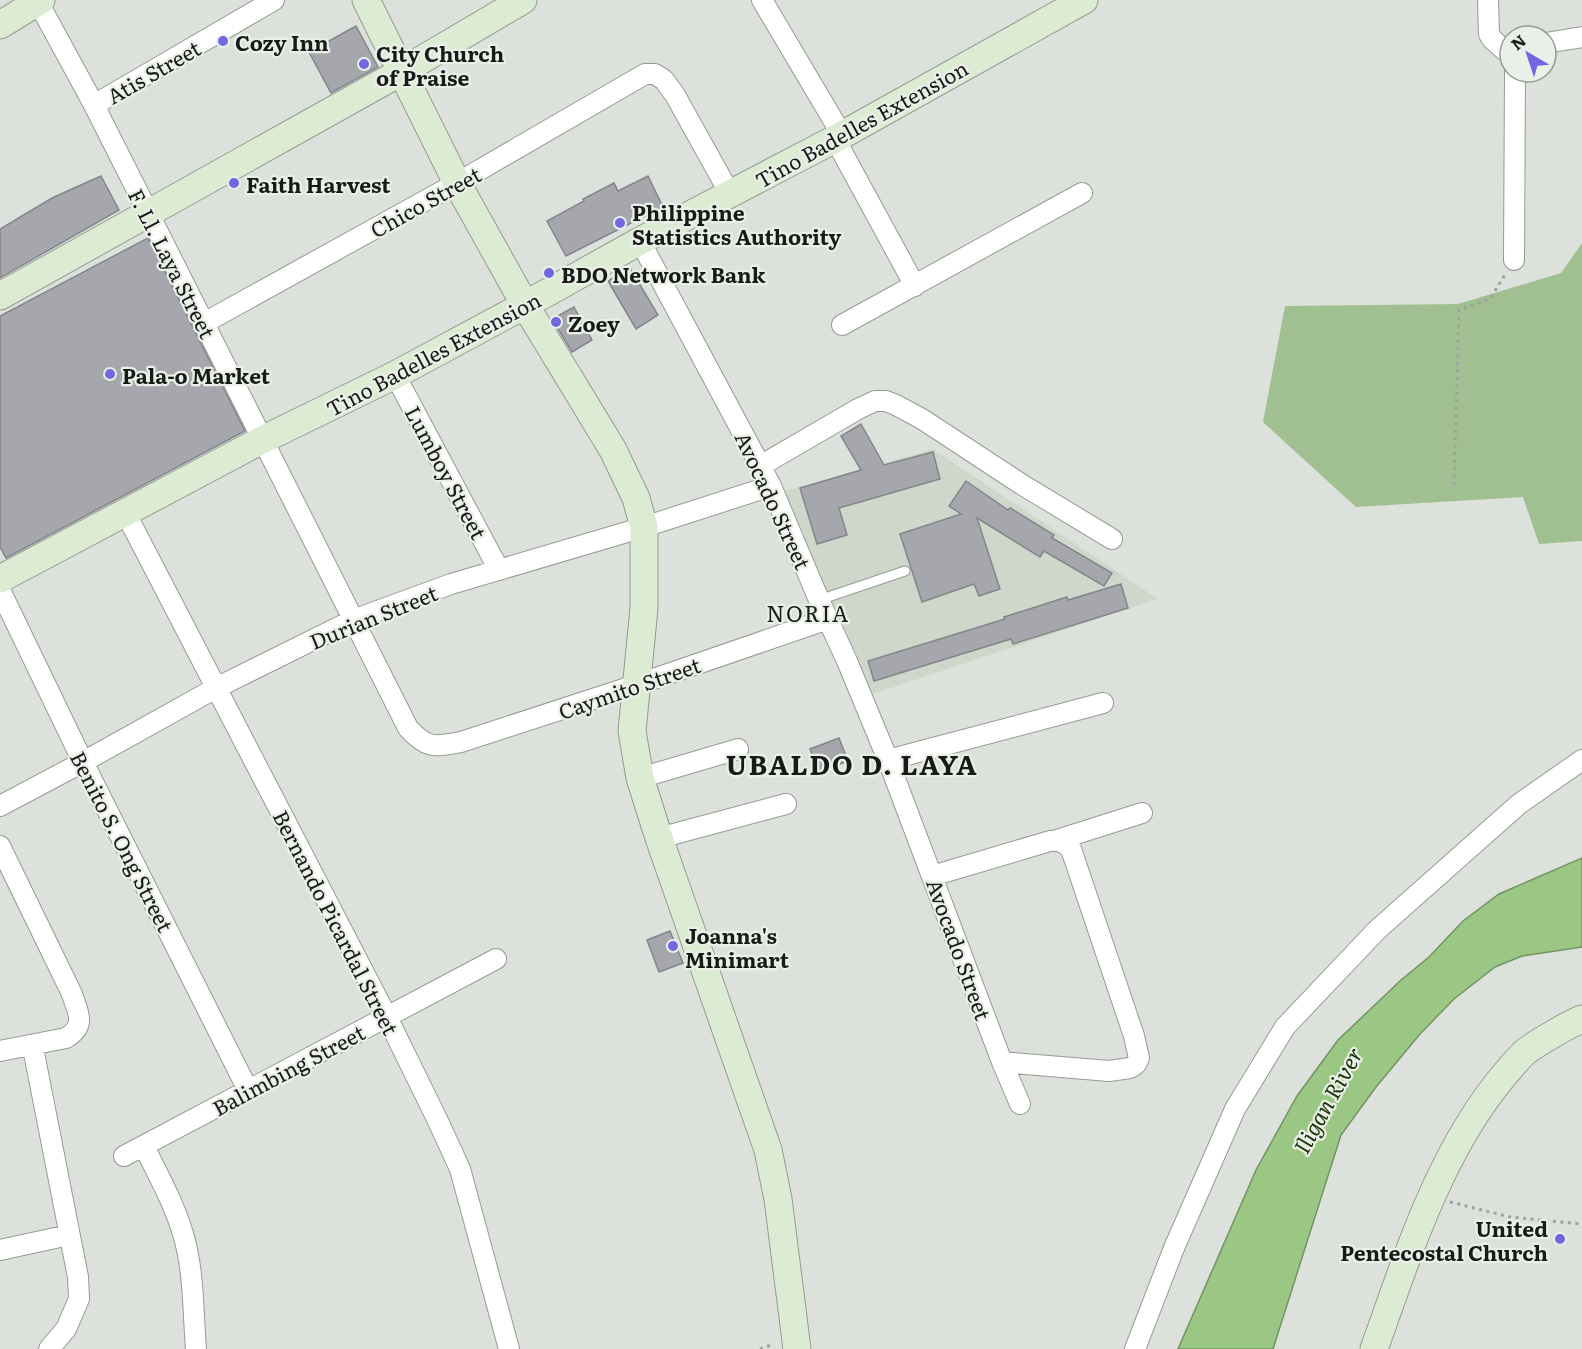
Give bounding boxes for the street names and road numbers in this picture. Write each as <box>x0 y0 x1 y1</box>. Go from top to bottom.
street label: Atis Street <box>100 31 206 110</box>
street label: Tino Badelles Extension <box>749 51 973 195</box>
street label: Chico Street <box>364 158 486 244</box>
street label: F. Ll. Laya Street <box>122 183 224 344</box>
street label: Tino Badelles Extension <box>320 283 546 423</box>
street label: Lumboy Street <box>399 400 495 545</box>
street label: Avocado Street <box>729 426 820 574</box>
street label: Durian Street <box>304 576 442 656</box>
street label: Caymito Street <box>554 648 705 726</box>
street label: Benito S. Ong Street <box>64 745 182 937</box>
street label: Bernando Picardal Street <box>267 804 408 1040</box>
street label: Avocado Street <box>920 874 1000 1025</box>
street label: Balimbing Street <box>206 1016 370 1122</box>

